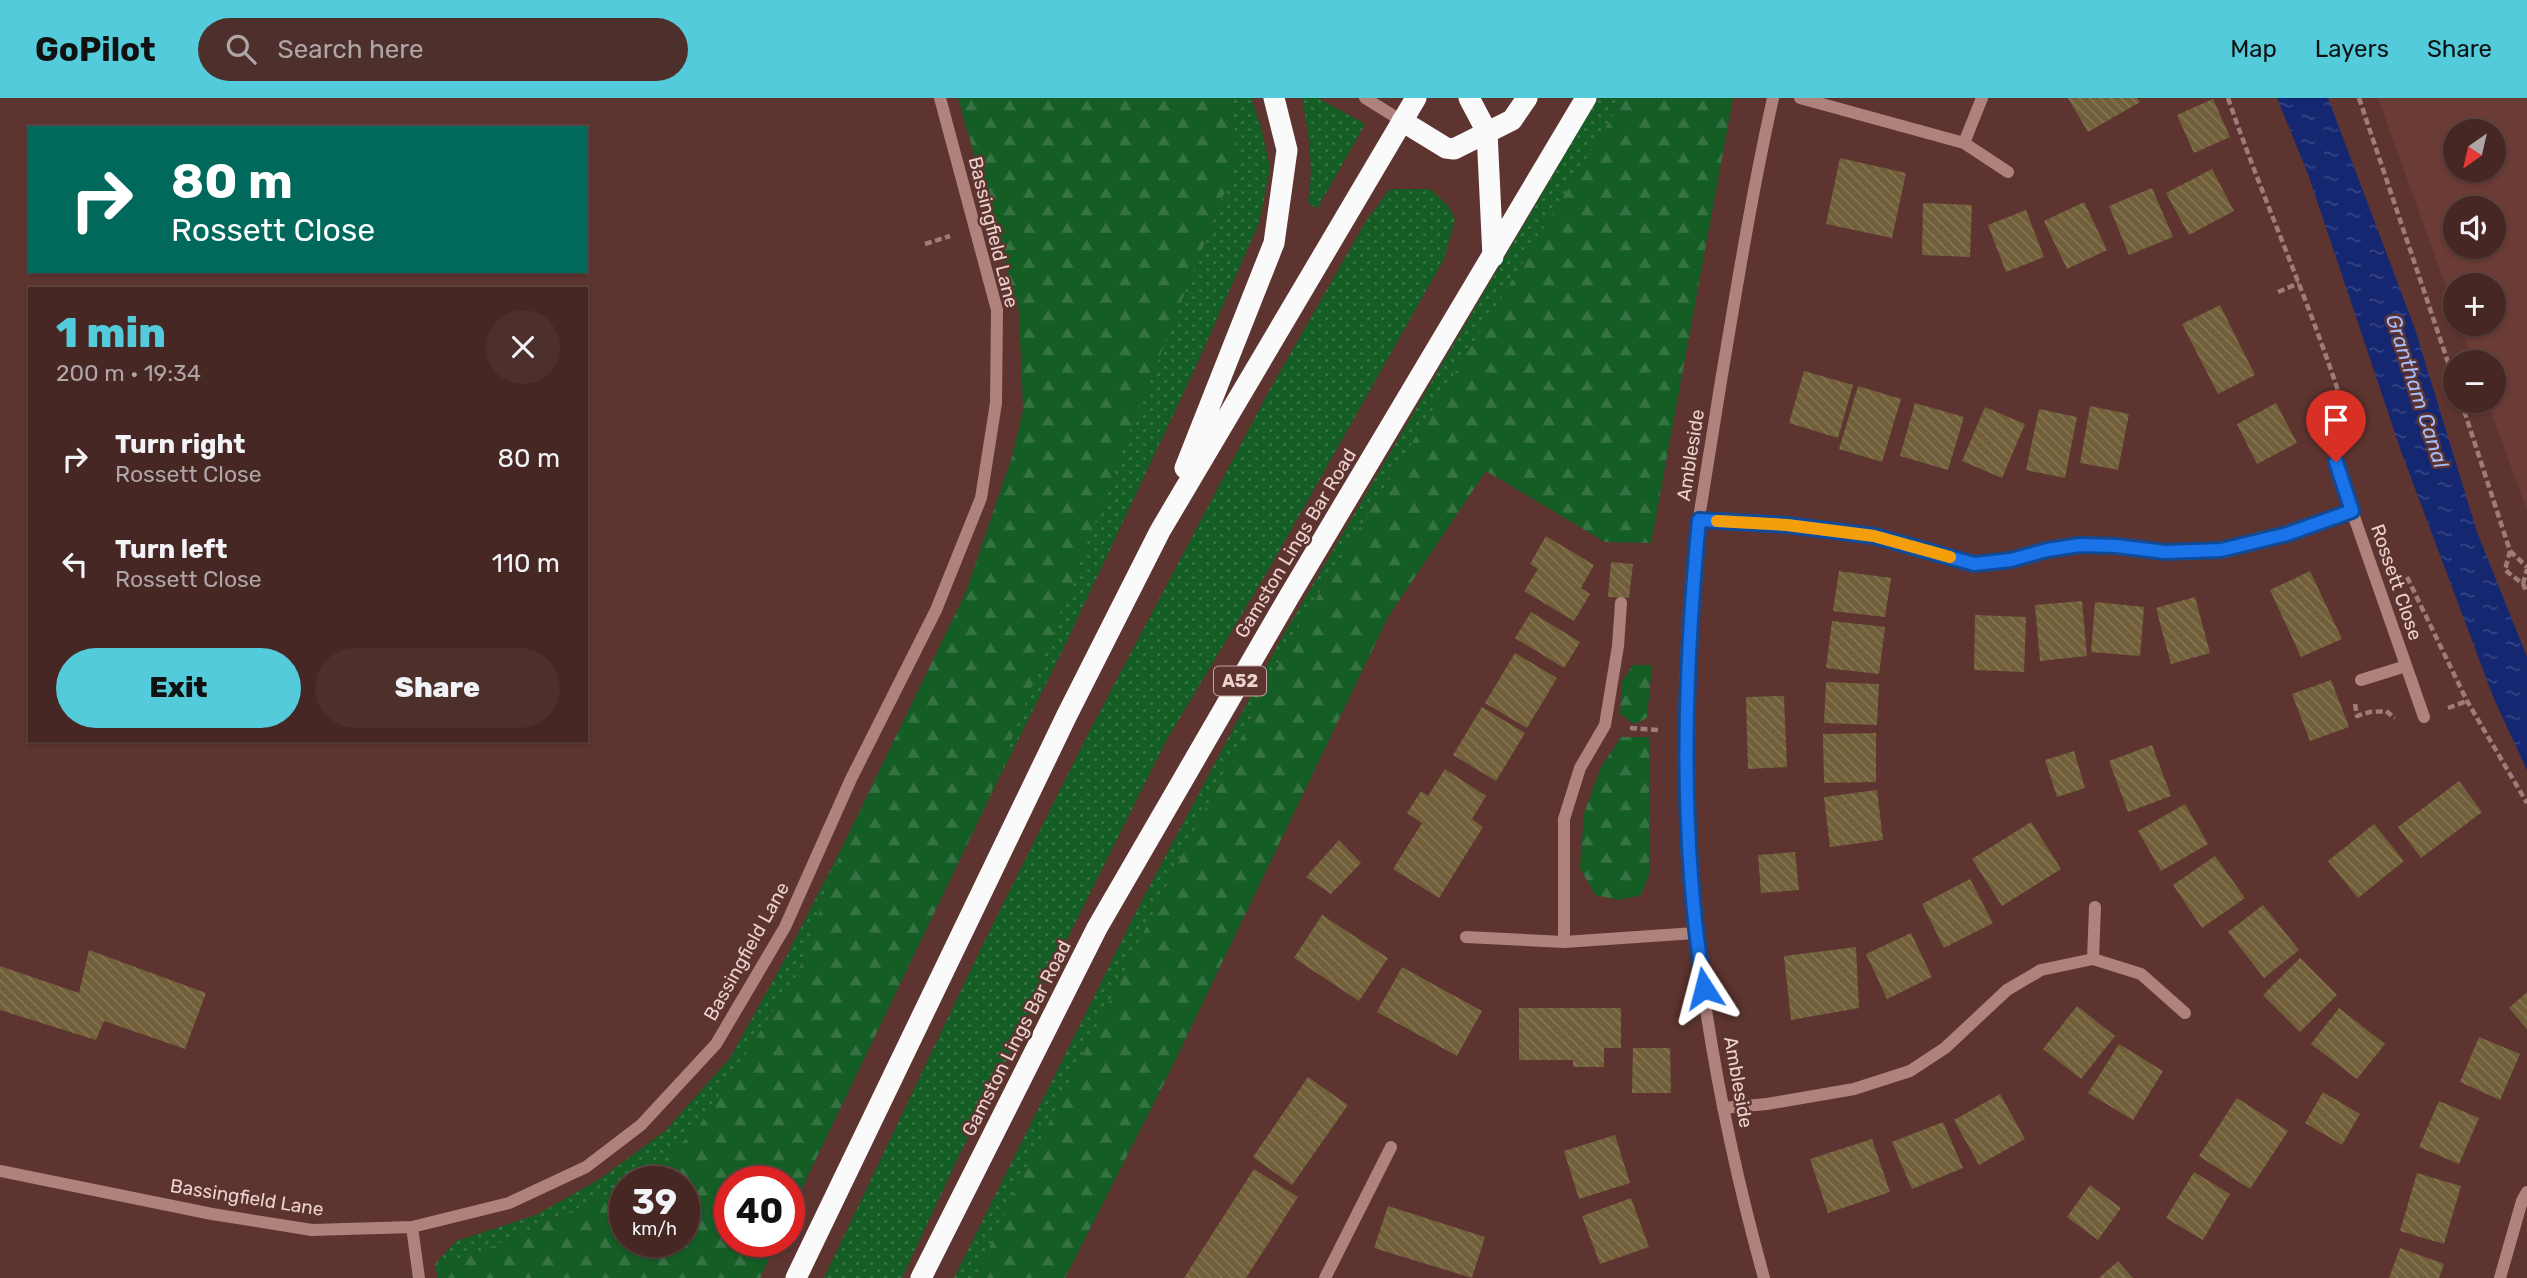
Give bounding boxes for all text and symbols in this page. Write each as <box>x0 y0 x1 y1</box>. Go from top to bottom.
search box <box>198 18 688 81</box>
text: GoPilot <box>35 30 156 69</box>
icon: search <box>222 30 260 68</box>
text: Search here <box>278 34 423 65</box>
text: Map <box>2230 35 2277 63</box>
text: Layers <box>2315 35 2389 63</box>
text: Share <box>2427 35 2492 63</box>
north arrow <box>2443 119 2506 182</box>
map controls <box>2443 119 2506 413</box>
text: 80 m <box>171 152 293 210</box>
icon: right <box>56 154 147 245</box>
street label: Bassingfield Lane <box>964 154 1023 310</box>
button: sound <box>2443 196 2506 259</box>
text: Rossett Close <box>171 211 375 249</box>
button: + <box>2443 273 2506 336</box>
text: 1 min <box>56 308 166 358</box>
button: close <box>486 310 560 384</box>
water label: Grantham Canal <box>2381 311 2454 472</box>
button: − <box>2443 350 2506 413</box>
text: 200 m · 19:34 <box>56 359 201 387</box>
pin <box>2306 390 2366 462</box>
icon: arrive <box>2317 401 2355 439</box>
street label: Ambleside <box>1672 408 1709 503</box>
text: Turn right <box>115 429 245 460</box>
icon: right <box>56 440 94 478</box>
text: 80 m <box>497 443 560 474</box>
street label: Gamston Lings Bar Road <box>1230 444 1361 642</box>
text: Rossett Close <box>115 460 262 488</box>
street label: Rossett Close <box>2366 521 2427 643</box>
text: Turn left <box>115 534 227 565</box>
icon: left <box>56 545 94 583</box>
text: 110 m <box>492 548 560 579</box>
text: Rossett Close <box>115 565 262 593</box>
button: Exit <box>56 648 301 728</box>
button: Share <box>315 648 560 728</box>
road number: A52 <box>1214 666 1266 696</box>
street label: Bassingfield Lane <box>699 878 794 1025</box>
street label: Gamston Lings Bar Road <box>957 936 1076 1140</box>
position arrow <box>1667 951 1741 1025</box>
street label: Ambleside <box>1719 1035 1758 1130</box>
speed limit sign: 40 <box>714 1166 805 1257</box>
street label: Bassingfield Lane <box>169 1174 325 1221</box>
text: 39 <box>632 1181 677 1223</box>
text: km/h <box>632 1218 677 1240</box>

